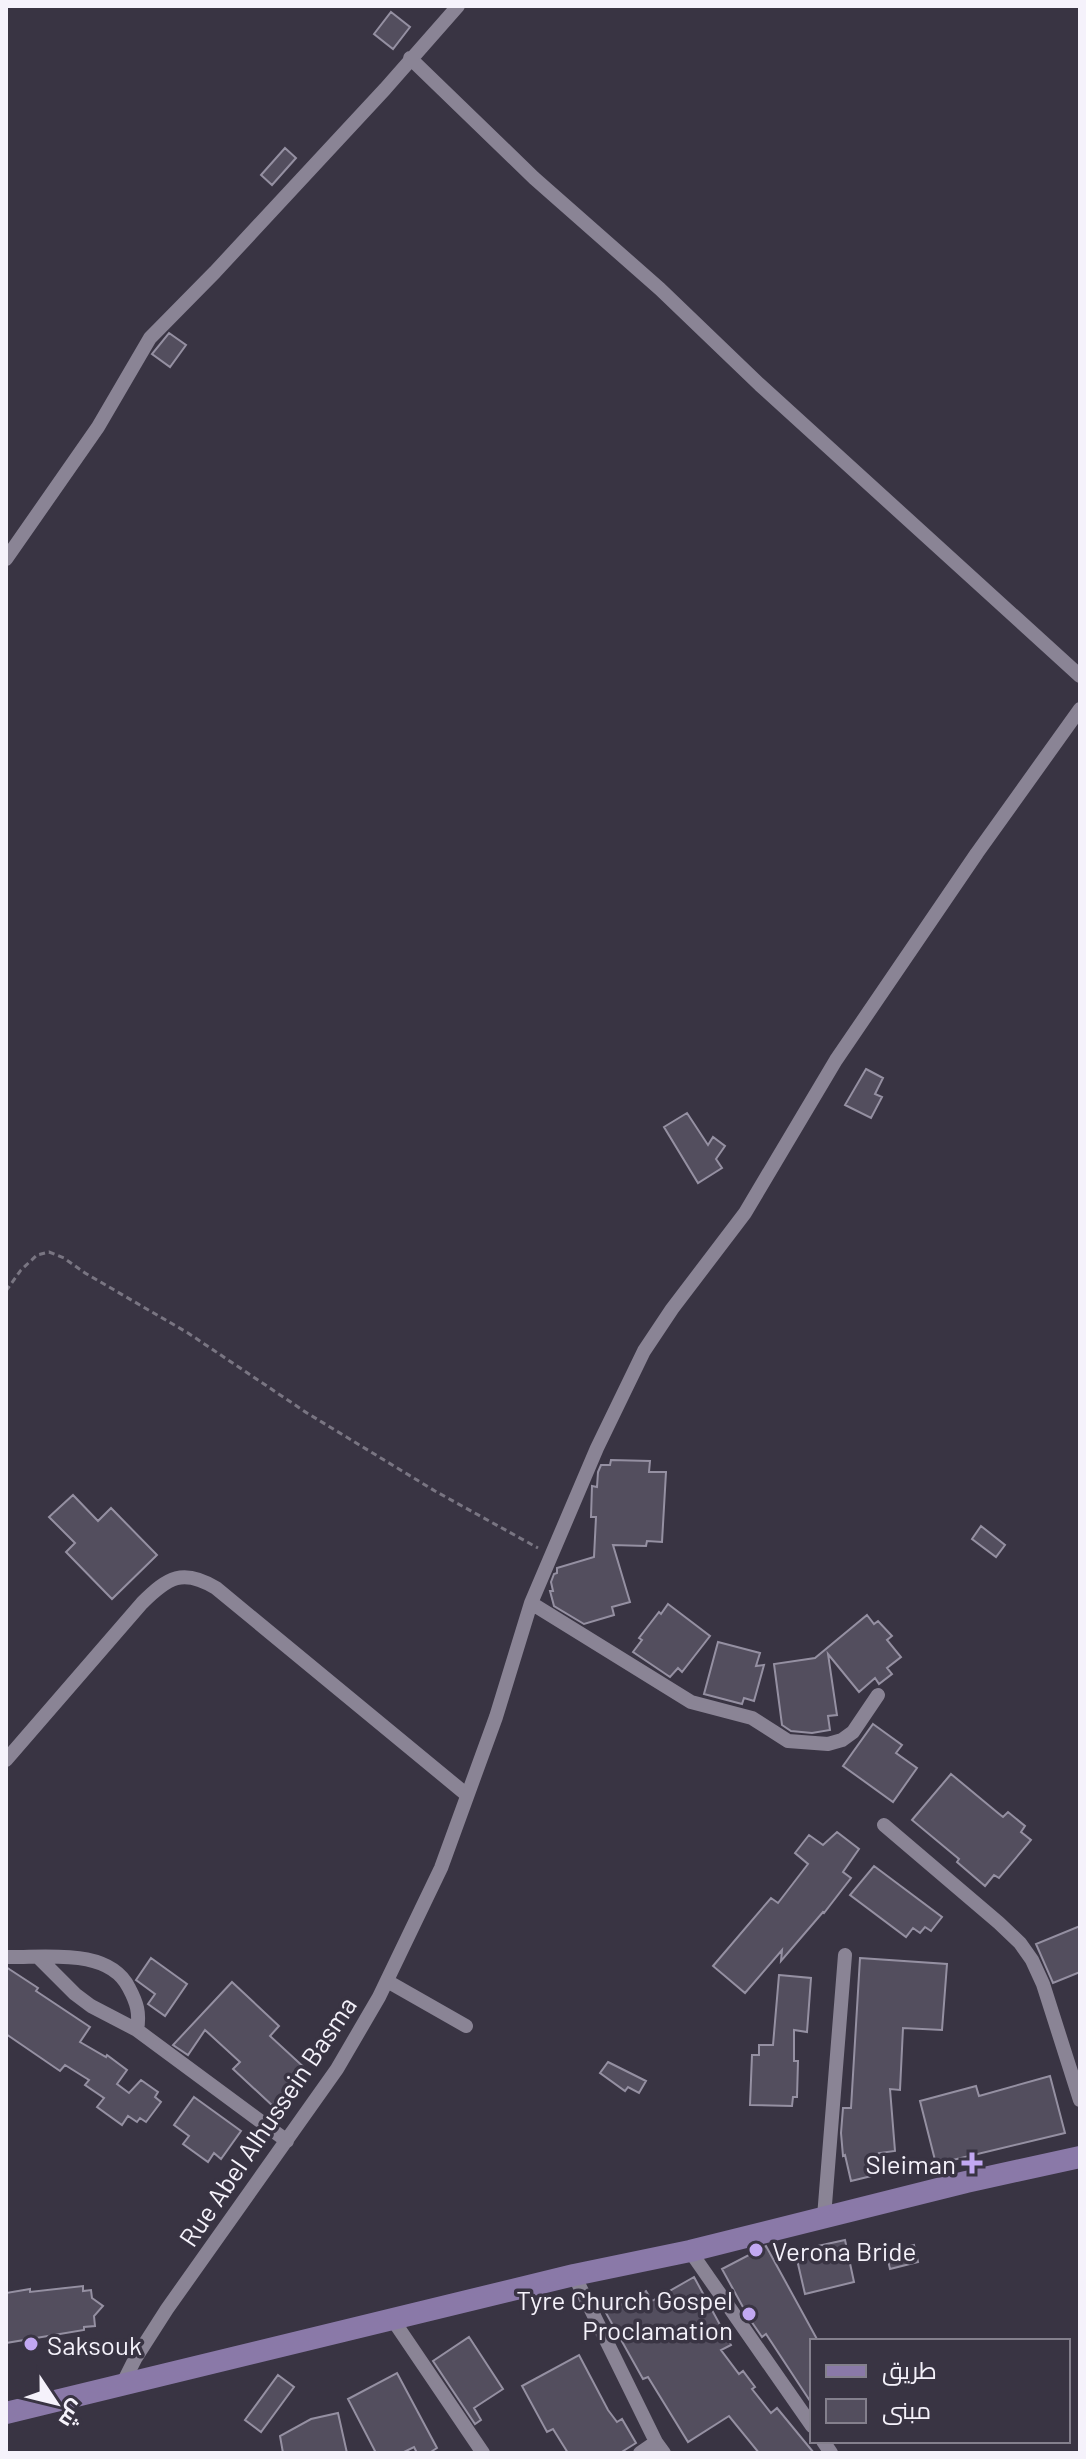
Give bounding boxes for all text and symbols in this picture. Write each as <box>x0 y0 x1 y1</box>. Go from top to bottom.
street label: Rue Abel Alhussein Basma <box>172 1990 362 2252</box>
place label: Sleiman <box>866 2148 956 2179</box>
marker: Sleiman <box>963 2154 981 2172</box>
place label: Verona Bride <box>772 2235 916 2266</box>
marker: Verona Bride <box>747 2241 765 2259</box>
place label: Tyre Church Gospel Proclamation <box>516 2284 733 2345</box>
marker: Tyre Church Gospel Proclamation <box>740 2305 758 2323</box>
place label: Saksouk <box>47 2329 142 2360</box>
marker: Saksouk <box>22 2335 40 2353</box>
legend <box>810 2339 1070 2443</box>
text: طريق <box>882 2355 937 2386</box>
north arrow <box>16 2363 96 2443</box>
text: ش <box>53 2395 92 2434</box>
text: مبنى <box>882 2395 931 2425</box>

